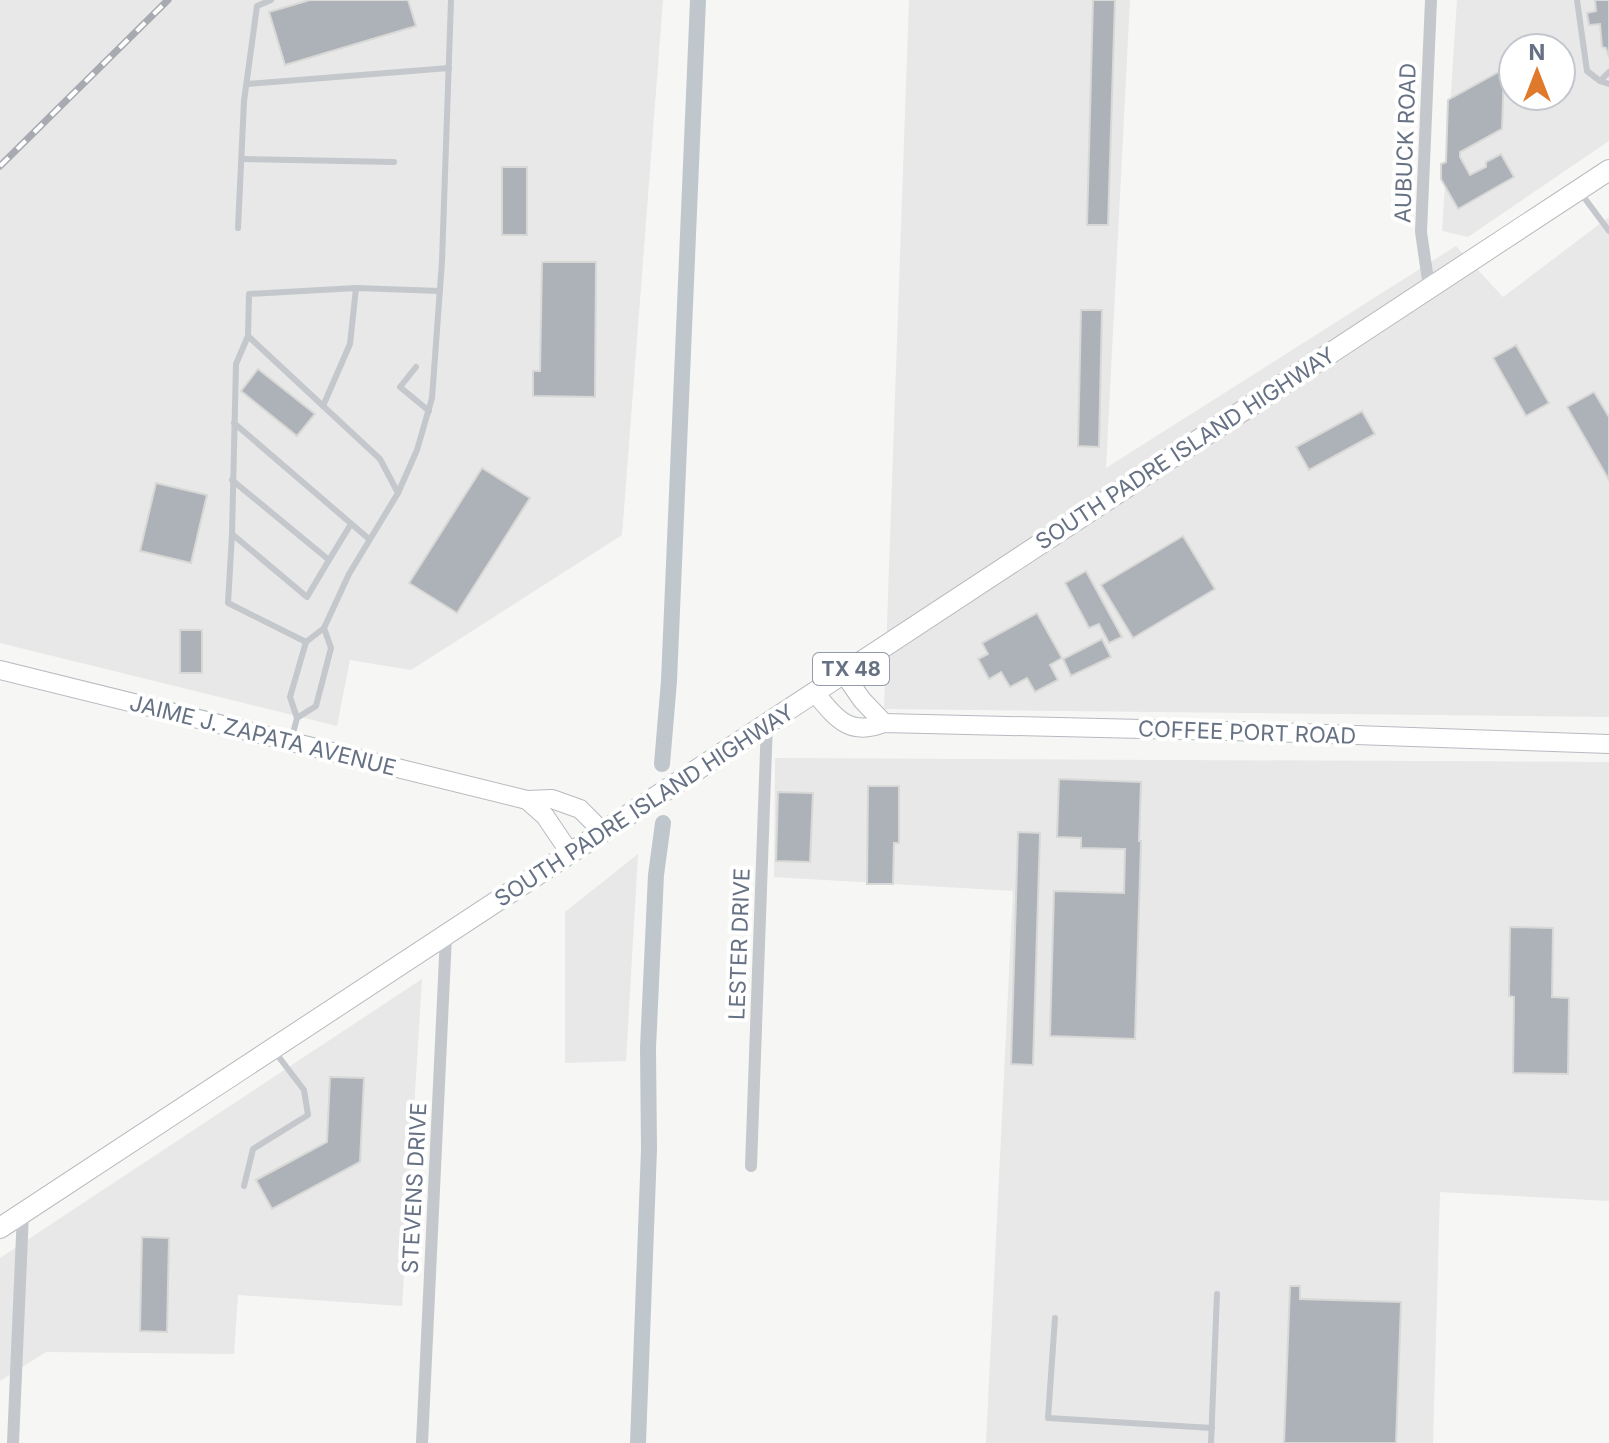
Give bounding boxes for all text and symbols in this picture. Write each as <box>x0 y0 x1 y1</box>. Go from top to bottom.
north arrow <box>1497 32 1577 112</box>
text: N <box>1529 39 1545 65</box>
street label: AUBUCK ROAD <box>1389 62 1421 224</box>
street label: SOUTH PADRE ISLAND HIGHWAY <box>1031 341 1339 555</box>
road number: TX 48 <box>813 653 889 685</box>
street label: JAIME J. ZAPATA AVENUE <box>127 689 399 781</box>
street label: SOUTH PADRE ISLAND HIGHWAY <box>490 698 798 912</box>
street label: COFFEE PORT ROAD <box>1138 715 1356 749</box>
street label: LESTER DRIVE <box>723 868 755 1020</box>
street label: STEVENS DRIVE <box>397 1102 431 1274</box>

